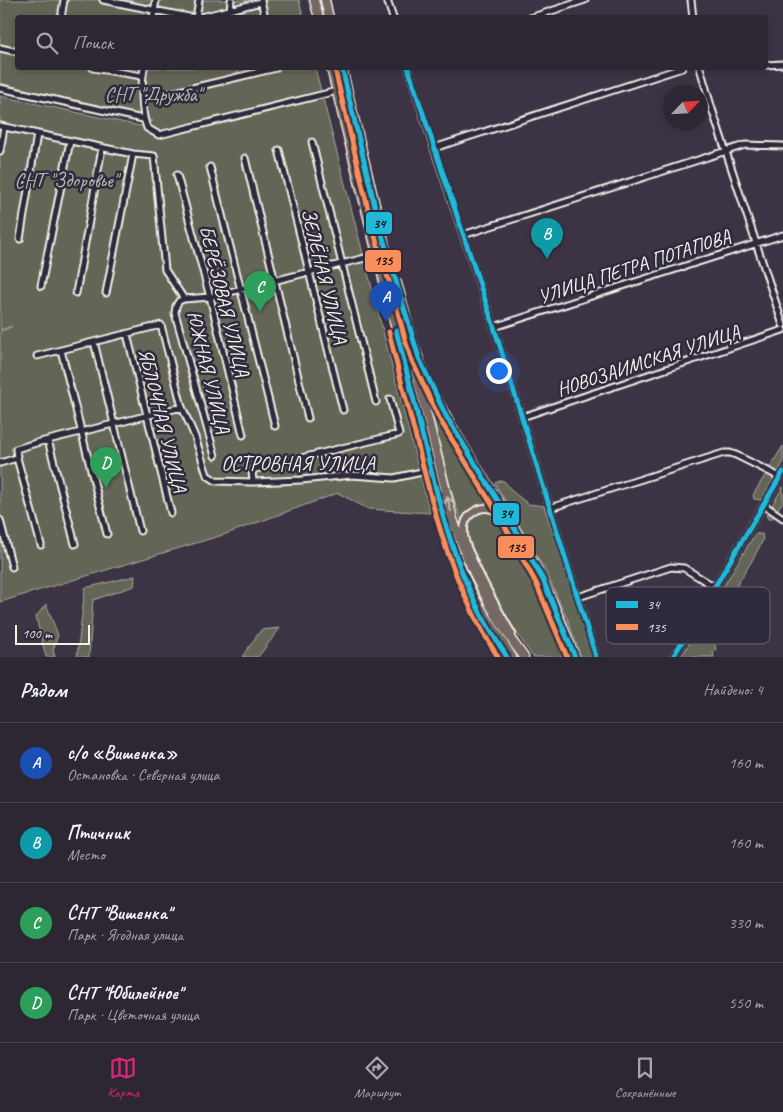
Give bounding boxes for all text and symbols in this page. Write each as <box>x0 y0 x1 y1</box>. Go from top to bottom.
search box <box>15 15 768 70</box>
icon: search <box>33 29 61 57</box>
text: Поиск <box>73 31 113 55</box>
park label: СНТ "Дружба" <box>105 82 206 107</box>
north arrow <box>663 85 708 130</box>
park label: СНТ "Здоровье" <box>14 168 122 193</box>
street label: ЗЕЛЁНАЯ УЛИЦА <box>296 206 354 347</box>
line badge: 34 <box>365 211 393 235</box>
text: 34 <box>373 215 387 232</box>
pin: B <box>531 218 563 259</box>
street label: БЕРЁЗОВАЯ УЛИЦА <box>194 223 256 380</box>
street label: УЛИЦА ПЕТРА ПОТАПОВА <box>535 223 735 309</box>
line badge: 135 <box>364 249 402 273</box>
text: 135 <box>374 252 394 269</box>
pin: C <box>244 271 276 312</box>
pin: A <box>370 281 402 322</box>
street label: ЮЖНАЯ УЛИЦА <box>181 308 236 437</box>
street label: НОВОЗАИМСКАЯ УЛИЦА <box>553 319 744 402</box>
street label: ЯБЛОЧНАЯ УЛИЦА <box>133 346 193 496</box>
your location <box>486 358 512 384</box>
pin: D <box>90 447 122 488</box>
street label: ОСТРОВНАЯ УЛИЦА <box>221 451 376 476</box>
one-way arrow <box>444 497 453 513</box>
line badge: 34 <box>492 502 520 526</box>
text: 34 <box>500 505 514 522</box>
line badge: 135 <box>497 535 535 559</box>
text: 135 <box>507 539 527 556</box>
legend <box>606 587 770 644</box>
text: 34 <box>647 596 661 613</box>
text: 135 <box>647 619 667 636</box>
scale bar <box>15 622 90 645</box>
text: 100 m <box>22 625 52 642</box>
text: Рядом <box>20 677 67 703</box>
text: Найдено: 4 <box>703 680 763 700</box>
text: с/о «Вишенка» <box>67 741 177 765</box>
text: A <box>32 753 40 773</box>
text: 160 m <box>729 753 763 773</box>
text: Остановка · Северная улица <box>67 765 219 785</box>
text: Птичник <box>67 821 129 845</box>
text: B <box>32 833 40 853</box>
text: 160 m <box>729 833 763 853</box>
text: Место <box>67 845 105 865</box>
text: СНТ "Вишенка" <box>67 901 171 925</box>
text: C <box>32 913 40 933</box>
text: 330 m <box>729 913 763 933</box>
text: Парк · Ягодная улица <box>67 925 183 945</box>
text: СНТ "Юбилейное" <box>67 981 182 1005</box>
text: D <box>31 993 41 1013</box>
text: 550 m <box>729 993 763 1013</box>
text: Парк · Цветочная улица <box>67 1005 199 1025</box>
tab: Карта <box>107 1054 139 1101</box>
tab: Маршрут <box>354 1054 400 1101</box>
tab: Сохранённые <box>615 1054 676 1101</box>

